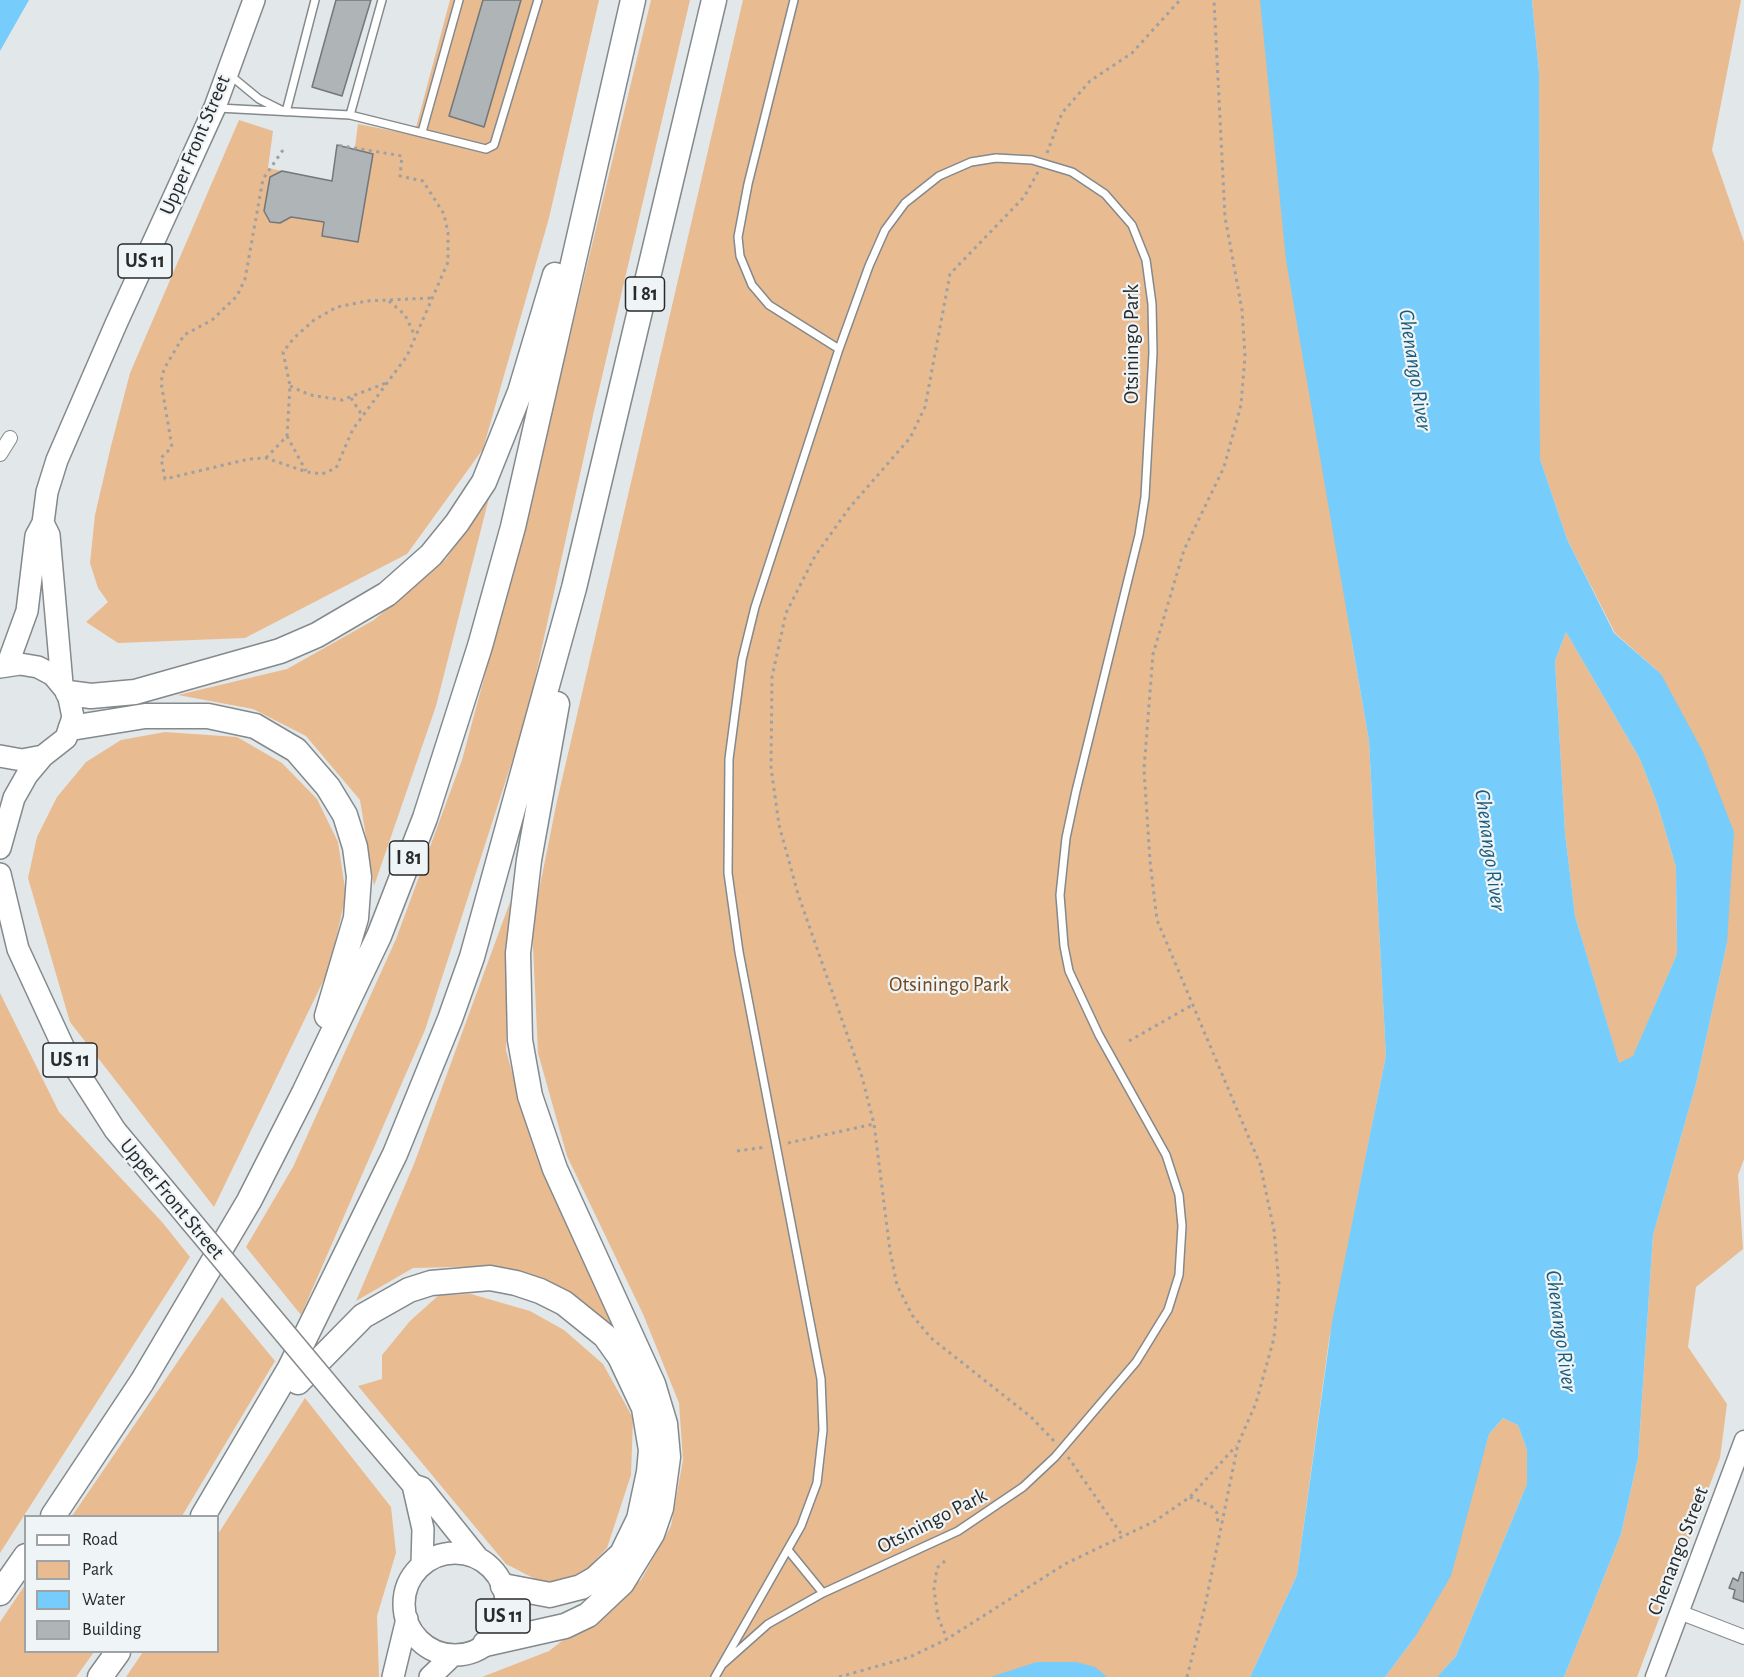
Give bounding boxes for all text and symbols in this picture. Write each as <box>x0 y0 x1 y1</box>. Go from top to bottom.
street label: Upper Front Street <box>154 71 236 219</box>
road number: US 11 <box>118 244 172 278</box>
road number: I 81 <box>626 277 664 311</box>
street label: Otsiningo Park <box>1119 284 1145 404</box>
water label: Chenango River <box>1392 308 1438 432</box>
water label: Chenango River <box>1468 788 1512 912</box>
road number: I 81 <box>390 841 428 875</box>
park label: Otsiningo Park <box>889 972 1009 998</box>
road number: US 11 <box>43 1043 97 1077</box>
street label: Upper Front Street <box>114 1134 230 1264</box>
water label: Chenango River <box>1539 1269 1583 1393</box>
street label: Otsiningo Park <box>873 1483 991 1559</box>
street label: Chenango Street <box>1642 1483 1714 1619</box>
legend <box>24 1515 219 1653</box>
text: Road <box>82 1531 118 1549</box>
text: Park <box>82 1561 113 1579</box>
text: Water <box>82 1591 125 1609</box>
road number: US 11 <box>476 1599 530 1633</box>
text: Building <box>82 1621 141 1639</box>

